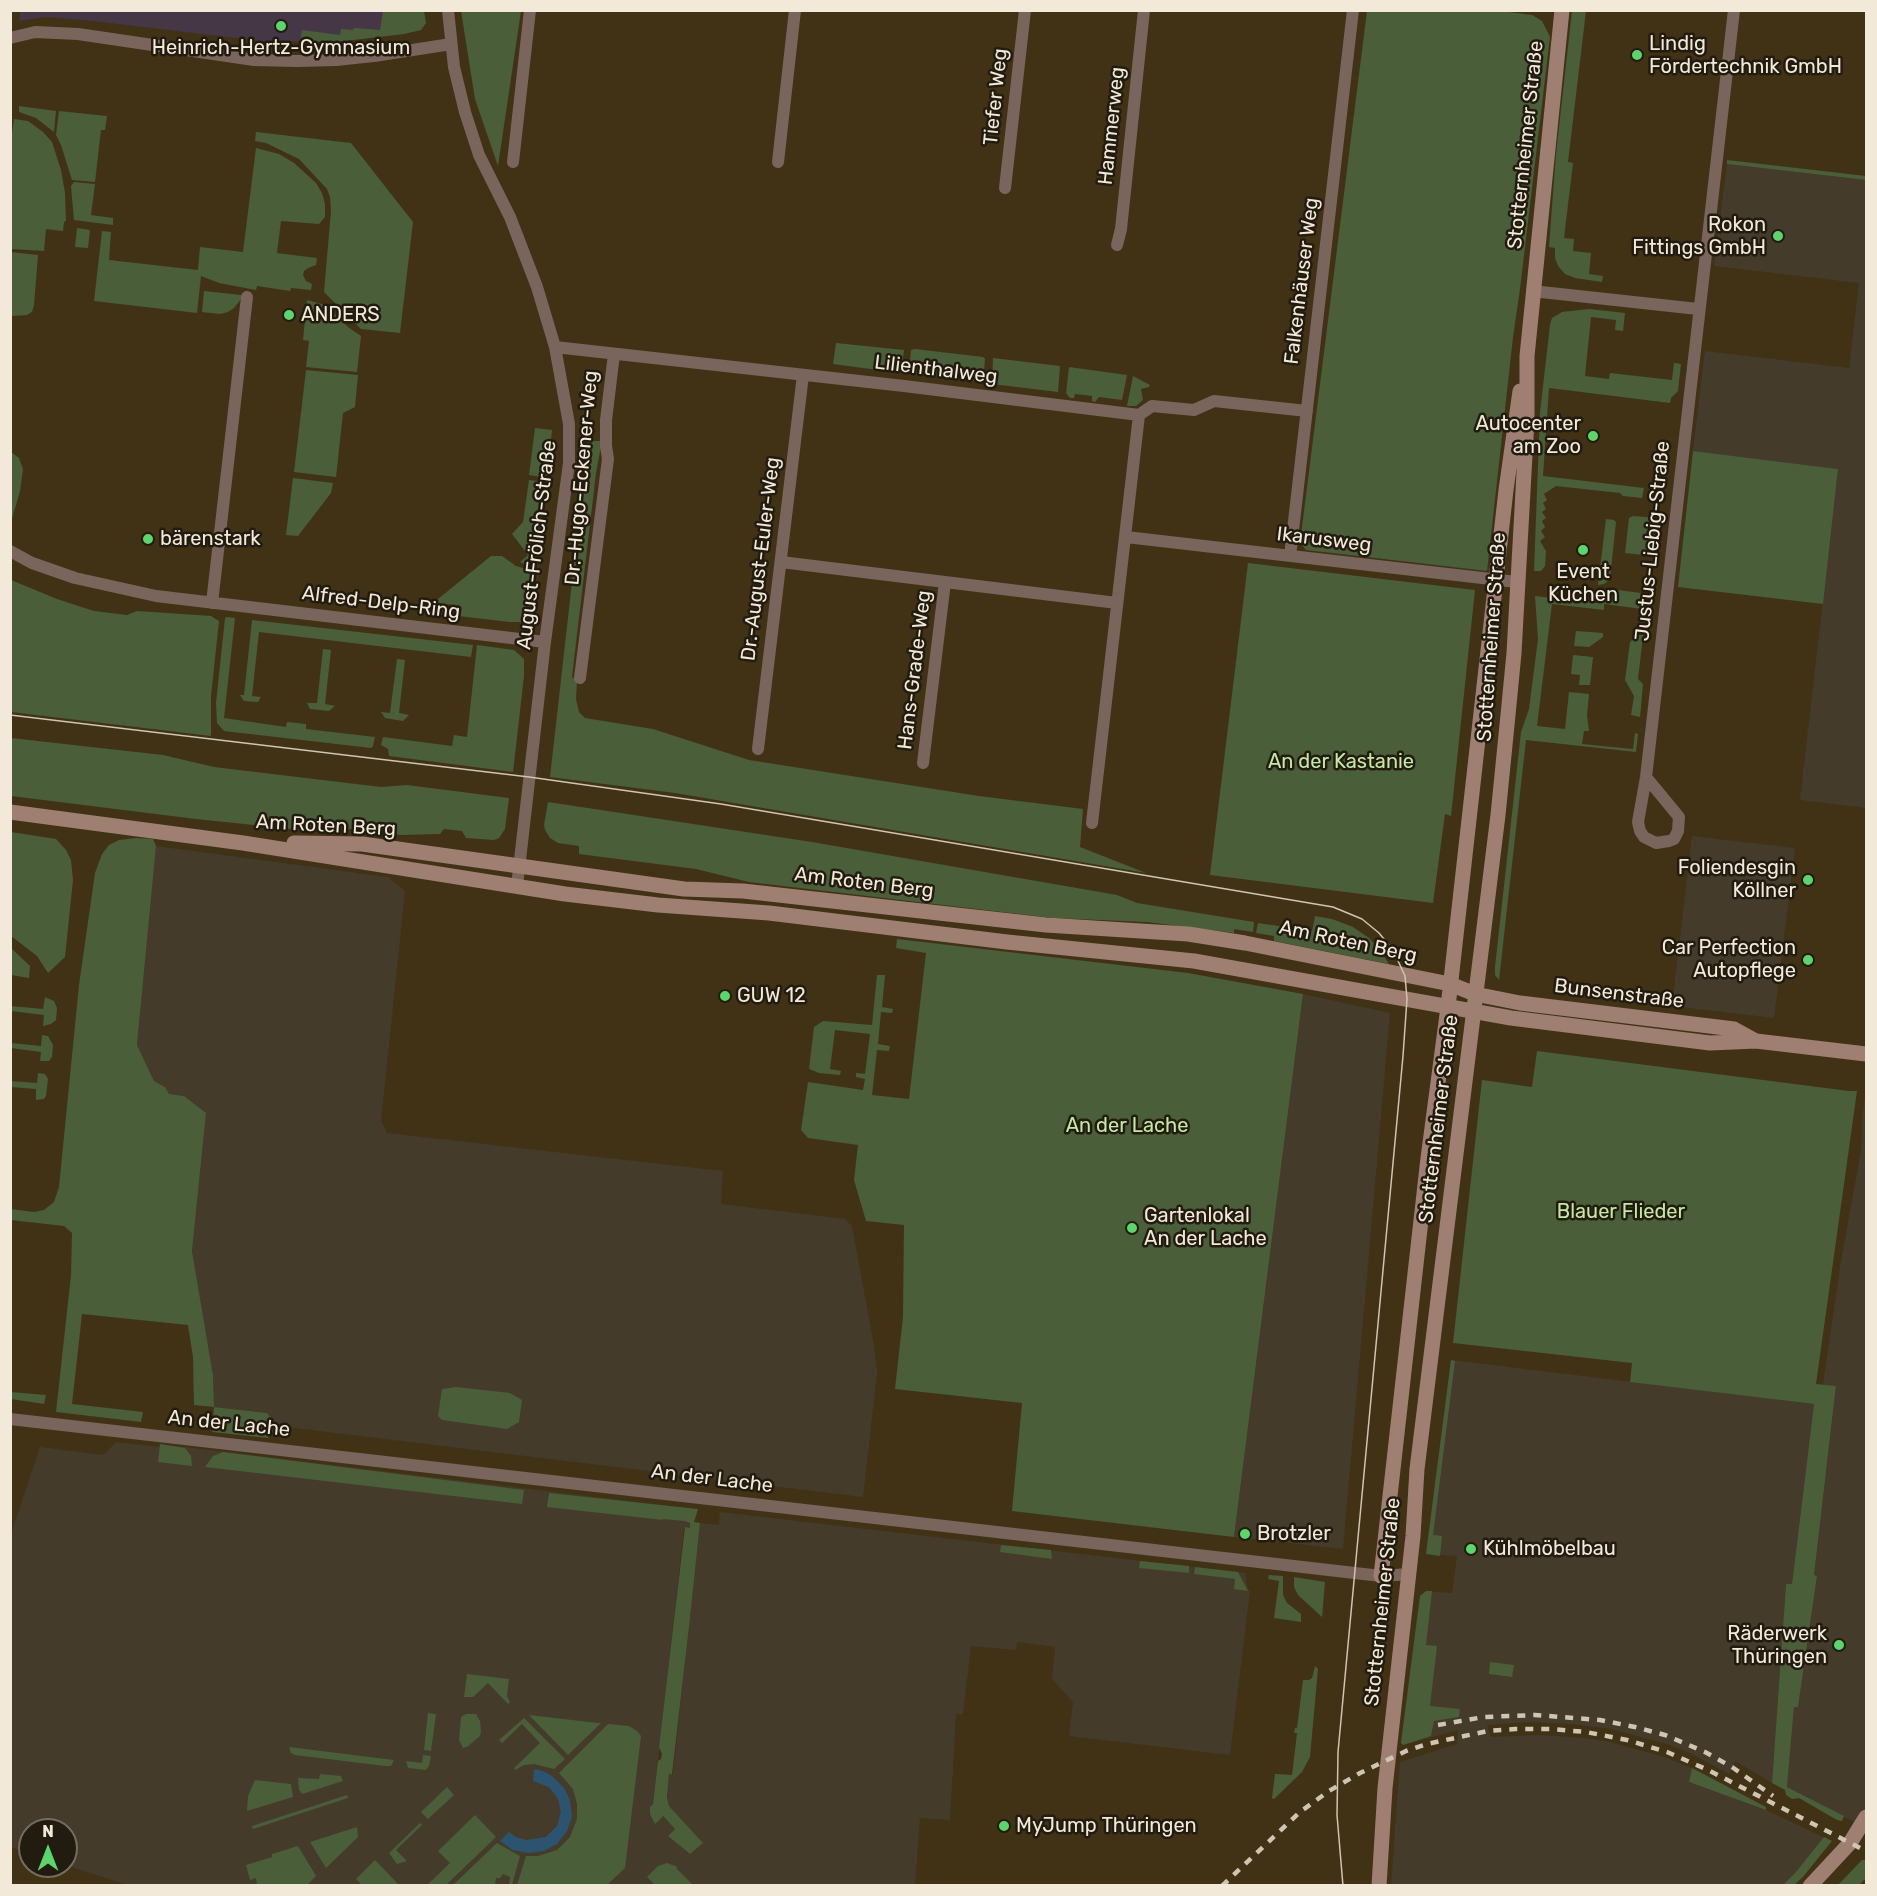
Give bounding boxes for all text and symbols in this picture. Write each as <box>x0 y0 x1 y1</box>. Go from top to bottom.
marker: Heinrich-Hertz-Gymnasium <box>274 19 288 33</box>
place label: Lindig Fördertechnik GmbH <box>1649 32 1842 79</box>
place label: Heinrich-Hertz-Gymnasium <box>152 36 410 60</box>
street label: Stotternheimer Straße <box>1503 40 1549 250</box>
street label: Tiefer Weg <box>979 47 1013 147</box>
marker: Lindig Fördertechnik GmbH <box>1630 48 1644 62</box>
street label: Hammerweg <box>1094 66 1130 186</box>
street label: Falkenhäuser Weg <box>1280 196 1324 366</box>
place label: Rokon Fittings GmbH <box>1632 213 1766 260</box>
marker: Rokon Fittings GmbH <box>1771 229 1785 243</box>
place label: ANDERS <box>301 303 380 327</box>
marker: ANDERS <box>282 308 296 322</box>
street label: Lilienthalweg <box>873 351 999 389</box>
street label: Dr.-Hugo-Eckener-Weg <box>561 370 603 586</box>
place label: Autocenter am Zoo <box>1476 412 1581 459</box>
marker: Autocenter am Zoo <box>1586 429 1600 443</box>
street label: August-Frölich-Straße <box>512 439 562 651</box>
street label: Justus-Liebig-Straße <box>1631 440 1675 642</box>
street label: Dr.-August-Euler-Weg <box>737 456 785 662</box>
street label: Ikarusweg <box>1275 522 1373 558</box>
place label: bärenstark <box>160 527 261 551</box>
marker: bärenstark <box>141 532 155 546</box>
street label: Stotternheimer Straße <box>1473 532 1511 742</box>
marker: Event Küchen <box>1576 543 1590 557</box>
place label: Event Küchen <box>1548 560 1618 607</box>
street label: Alfred-Delp-Ring <box>300 581 462 625</box>
street label: Hans-Grade-Weg <box>893 589 937 751</box>
park label: An der Kastanie <box>1268 750 1414 774</box>
street label: Am Roten Berg <box>255 810 397 842</box>
place label: Foliendesgin Köllner <box>1678 856 1796 903</box>
street label: Am Roten Berg <box>793 863 935 903</box>
marker: Foliendesgin Köllner <box>1801 873 1815 887</box>
street label: Am Roten Berg <box>1277 916 1419 968</box>
place label: Car Perfection Autopflege <box>1662 936 1796 983</box>
marker: Car Perfection Autopflege <box>1801 953 1815 967</box>
street label: Bunsenstraße <box>1553 974 1685 1014</box>
place label: GUW 12 <box>737 984 806 1008</box>
marker: GUW 12 <box>718 989 732 1003</box>
street label: Stotternheimer Straße <box>1414 1014 1464 1224</box>
park label: An der Lache <box>1066 1114 1188 1138</box>
park label: Blauer Flieder <box>1557 1200 1685 1224</box>
place label: Gartenlokal An der Lache <box>1144 1204 1267 1251</box>
marker: Gartenlokal An der Lache <box>1125 1221 1139 1235</box>
street label: An der Lache <box>167 1406 291 1442</box>
street label: An der Lache <box>650 1460 774 1498</box>
street label: Stotternheimer Straße <box>1360 1497 1406 1707</box>
place label: Brotzler <box>1257 1522 1331 1546</box>
marker: Brotzler <box>1238 1527 1252 1541</box>
place label: Kühlmöbelbau <box>1483 1537 1616 1561</box>
marker: Kühlmöbelbau <box>1464 1542 1478 1556</box>
place label: Räderwerk Thüringen <box>1727 1622 1827 1669</box>
marker: Räderwerk Thüringen <box>1832 1638 1846 1652</box>
place label: MyJump Thüringen <box>1016 1814 1197 1838</box>
north arrow <box>18 1818 78 1878</box>
marker: MyJump Thüringen <box>997 1819 1011 1833</box>
text: N <box>42 1822 54 1841</box>

